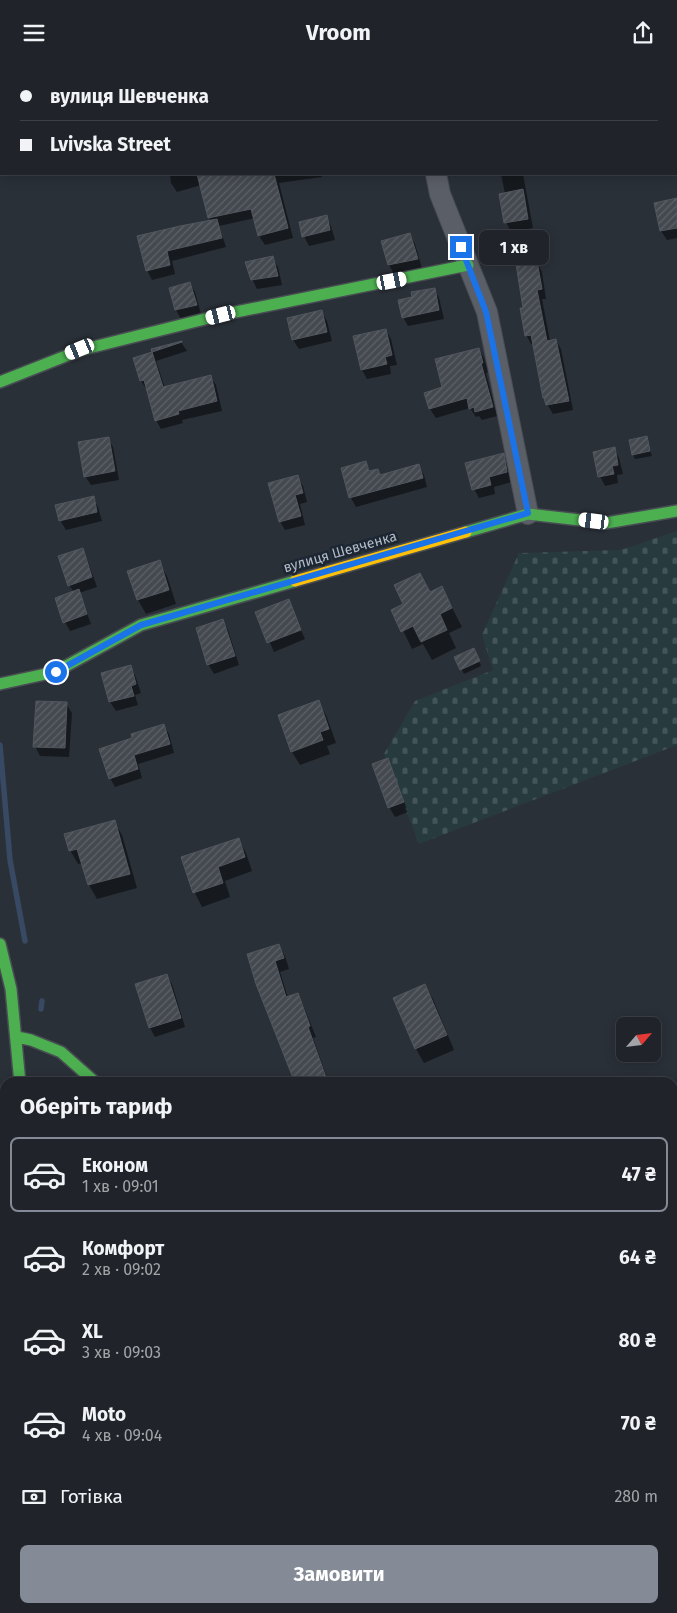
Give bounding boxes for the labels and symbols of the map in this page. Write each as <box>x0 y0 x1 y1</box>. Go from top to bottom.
callout: 1 хв <box>478 229 548 265</box>
route end <box>450 236 472 258</box>
car <box>375 271 408 291</box>
car <box>204 304 237 326</box>
car <box>63 336 96 362</box>
car <box>578 512 609 530</box>
street label: вулиця Шевченка <box>281 528 399 576</box>
route start <box>45 661 67 683</box>
north arrow <box>616 1017 661 1063</box>

